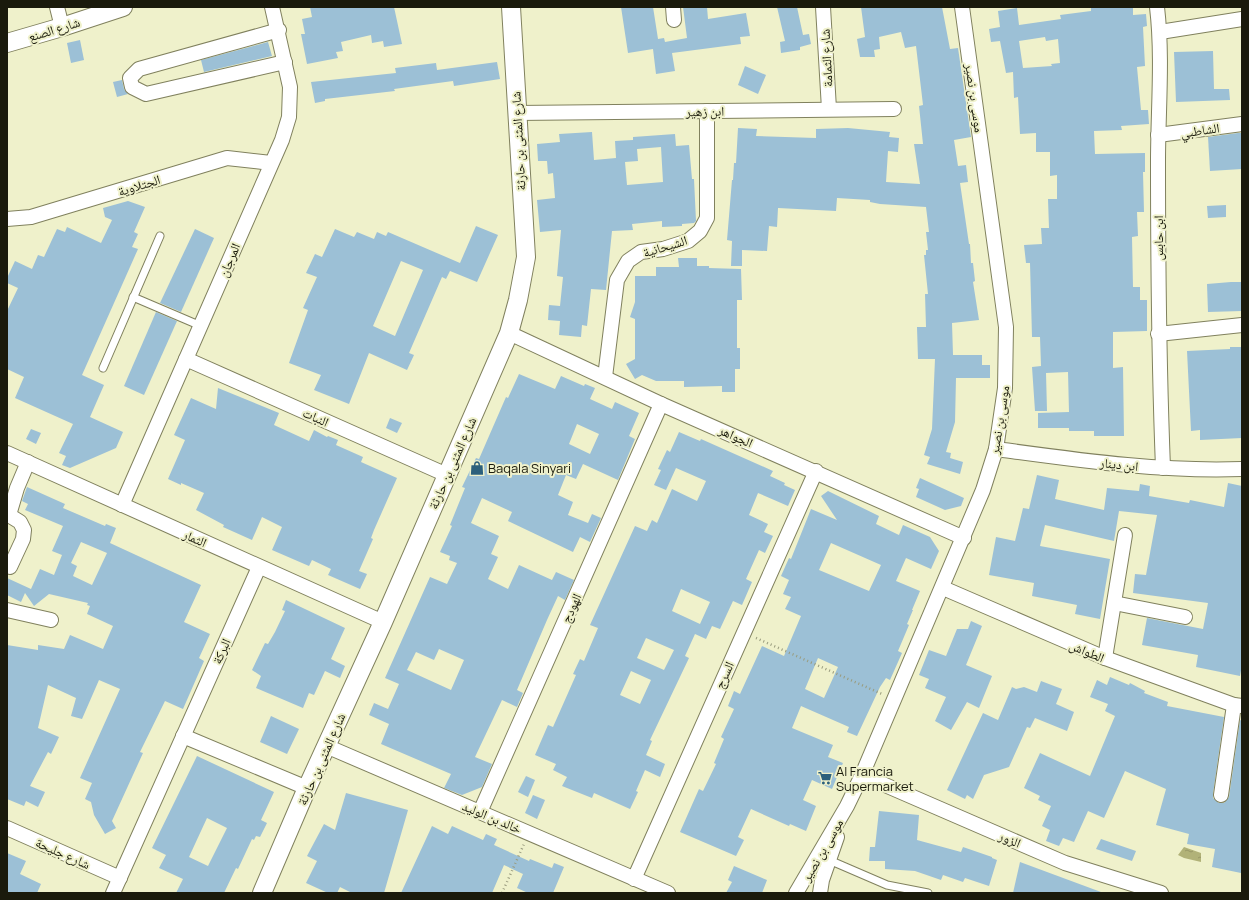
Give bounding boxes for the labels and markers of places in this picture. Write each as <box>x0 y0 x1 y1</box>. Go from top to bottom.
place label: Baqala Sinyari <box>488 459 571 477</box>
shop icon: Baqala Sinyari <box>469 460 485 476</box>
place label: Al Francia Supermarket <box>836 762 914 795</box>
supermarket icon: Al Francia Supermarket <box>817 770 833 786</box>

